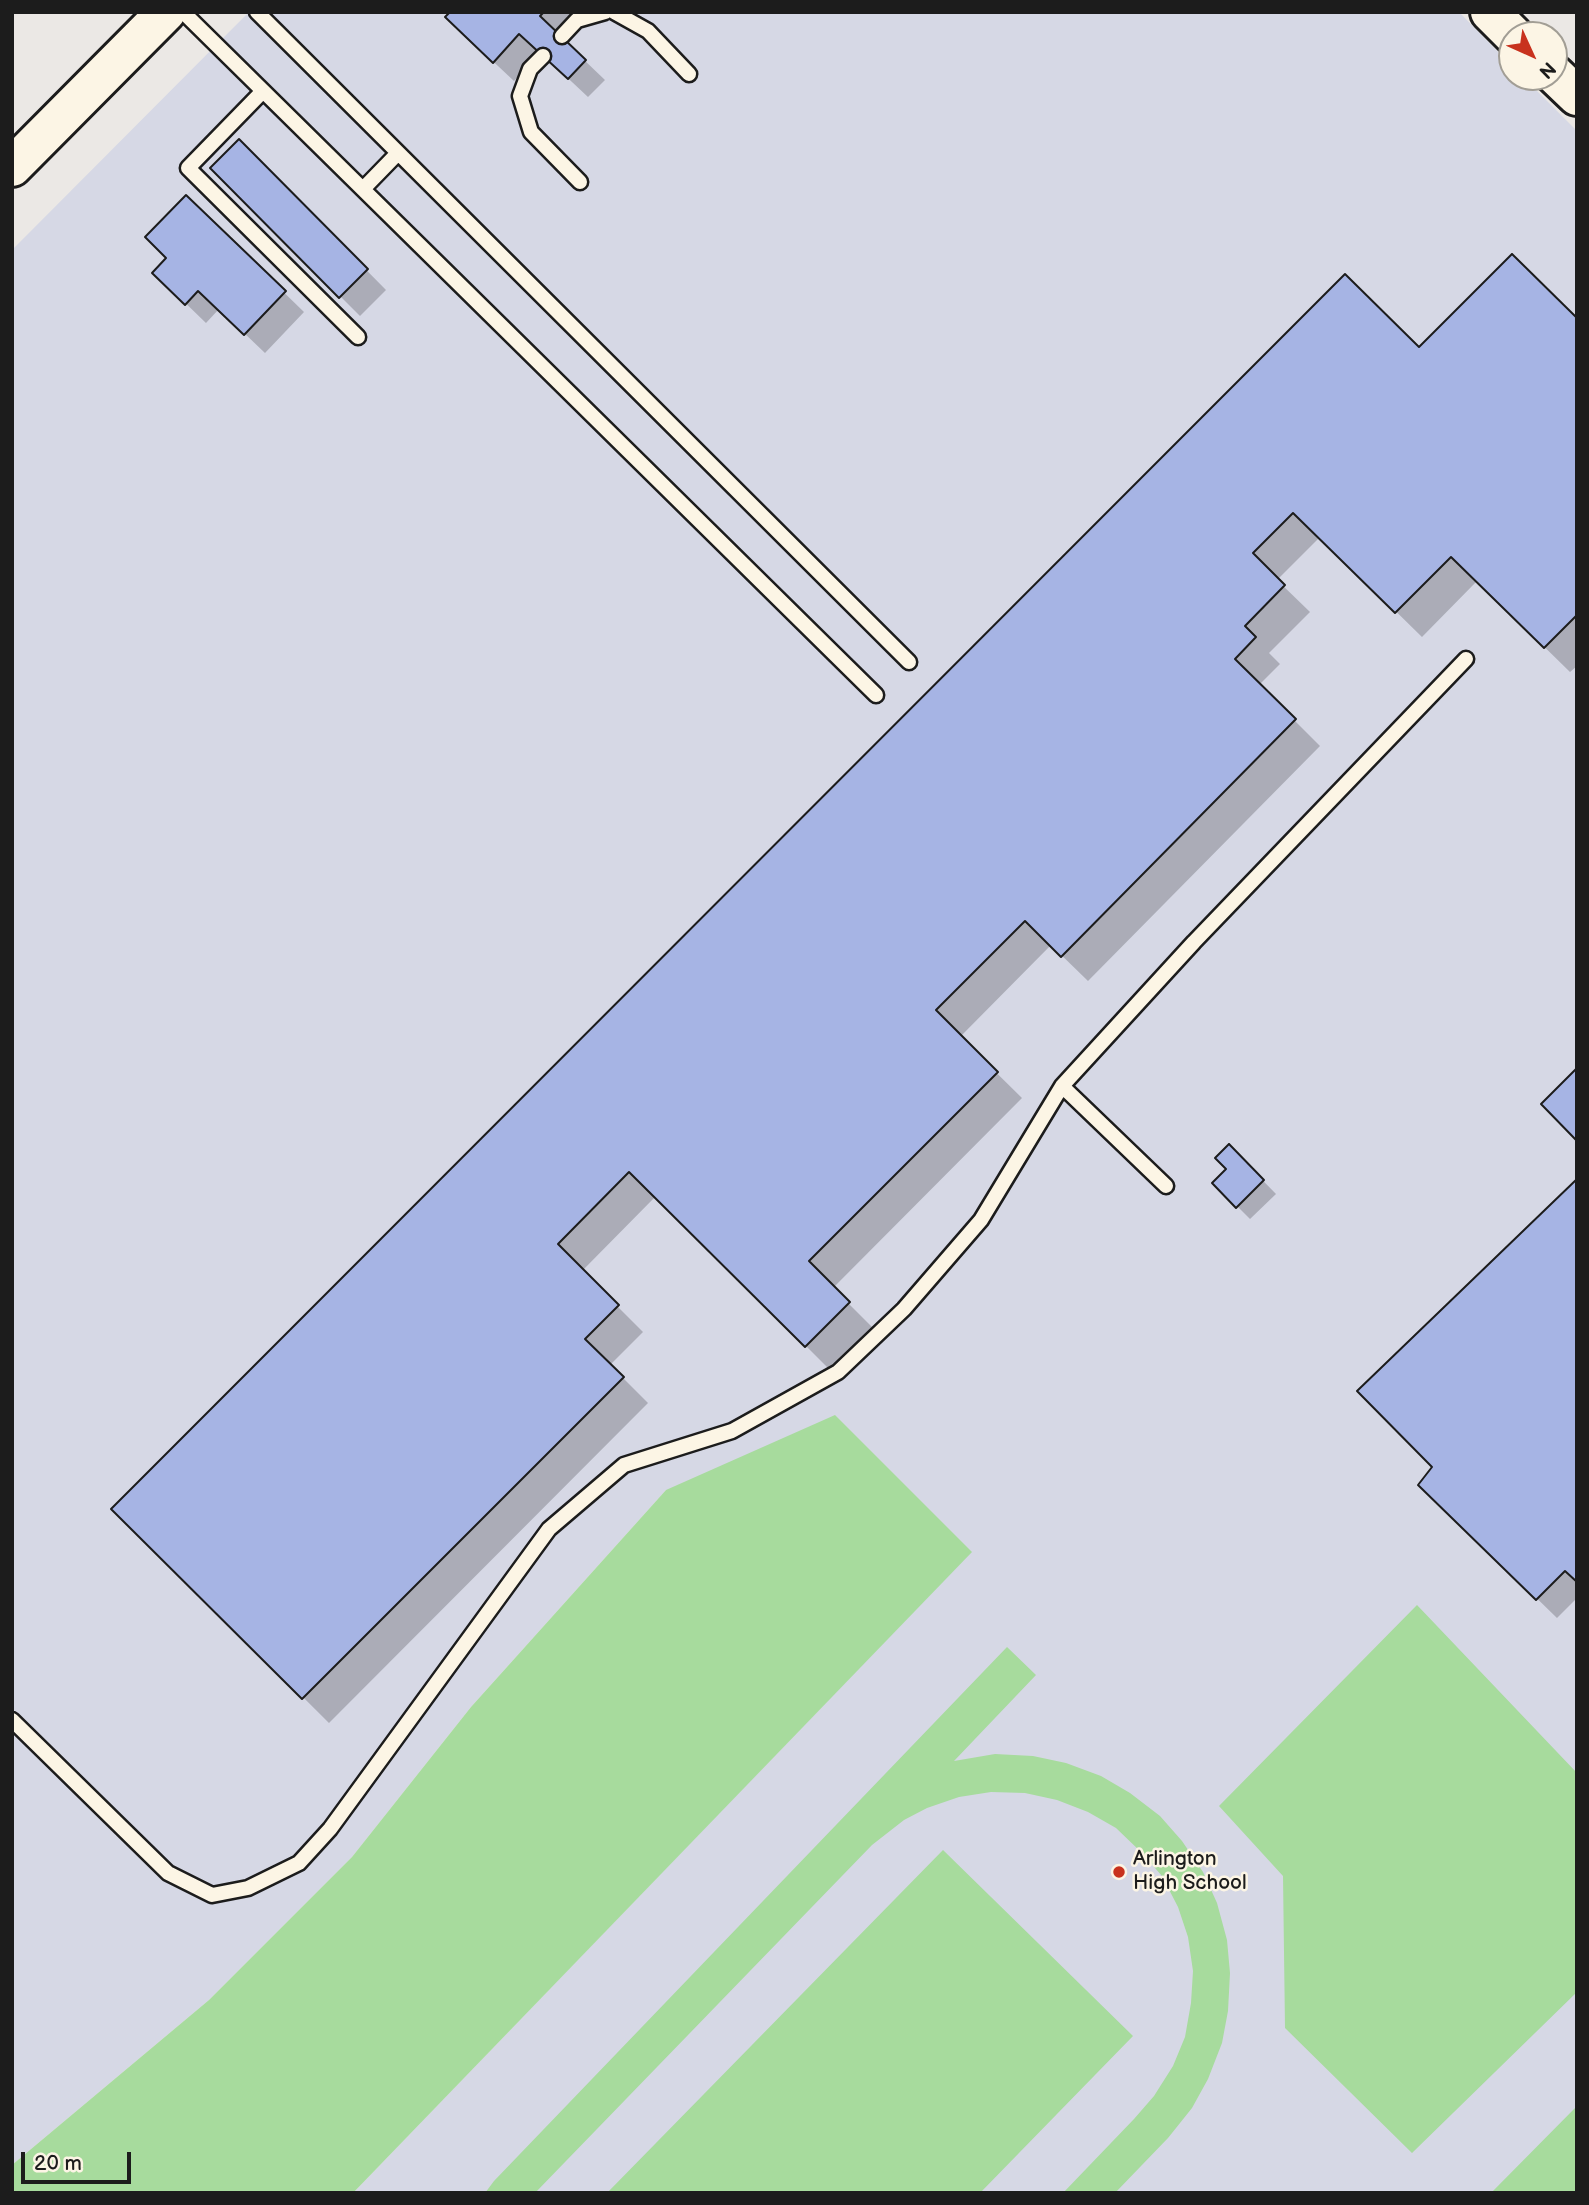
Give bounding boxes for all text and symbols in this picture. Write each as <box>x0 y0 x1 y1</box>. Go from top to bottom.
north arrow <box>1498 21 1568 91</box>
text: N <box>1534 57 1560 83</box>
place label: Arlington High School <box>1133 1847 1247 1897</box>
marker: Arlington High School <box>1111 1864 1127 1880</box>
scale bar <box>24 2138 135 2182</box>
text: 20 m <box>34 2151 82 2176</box>

